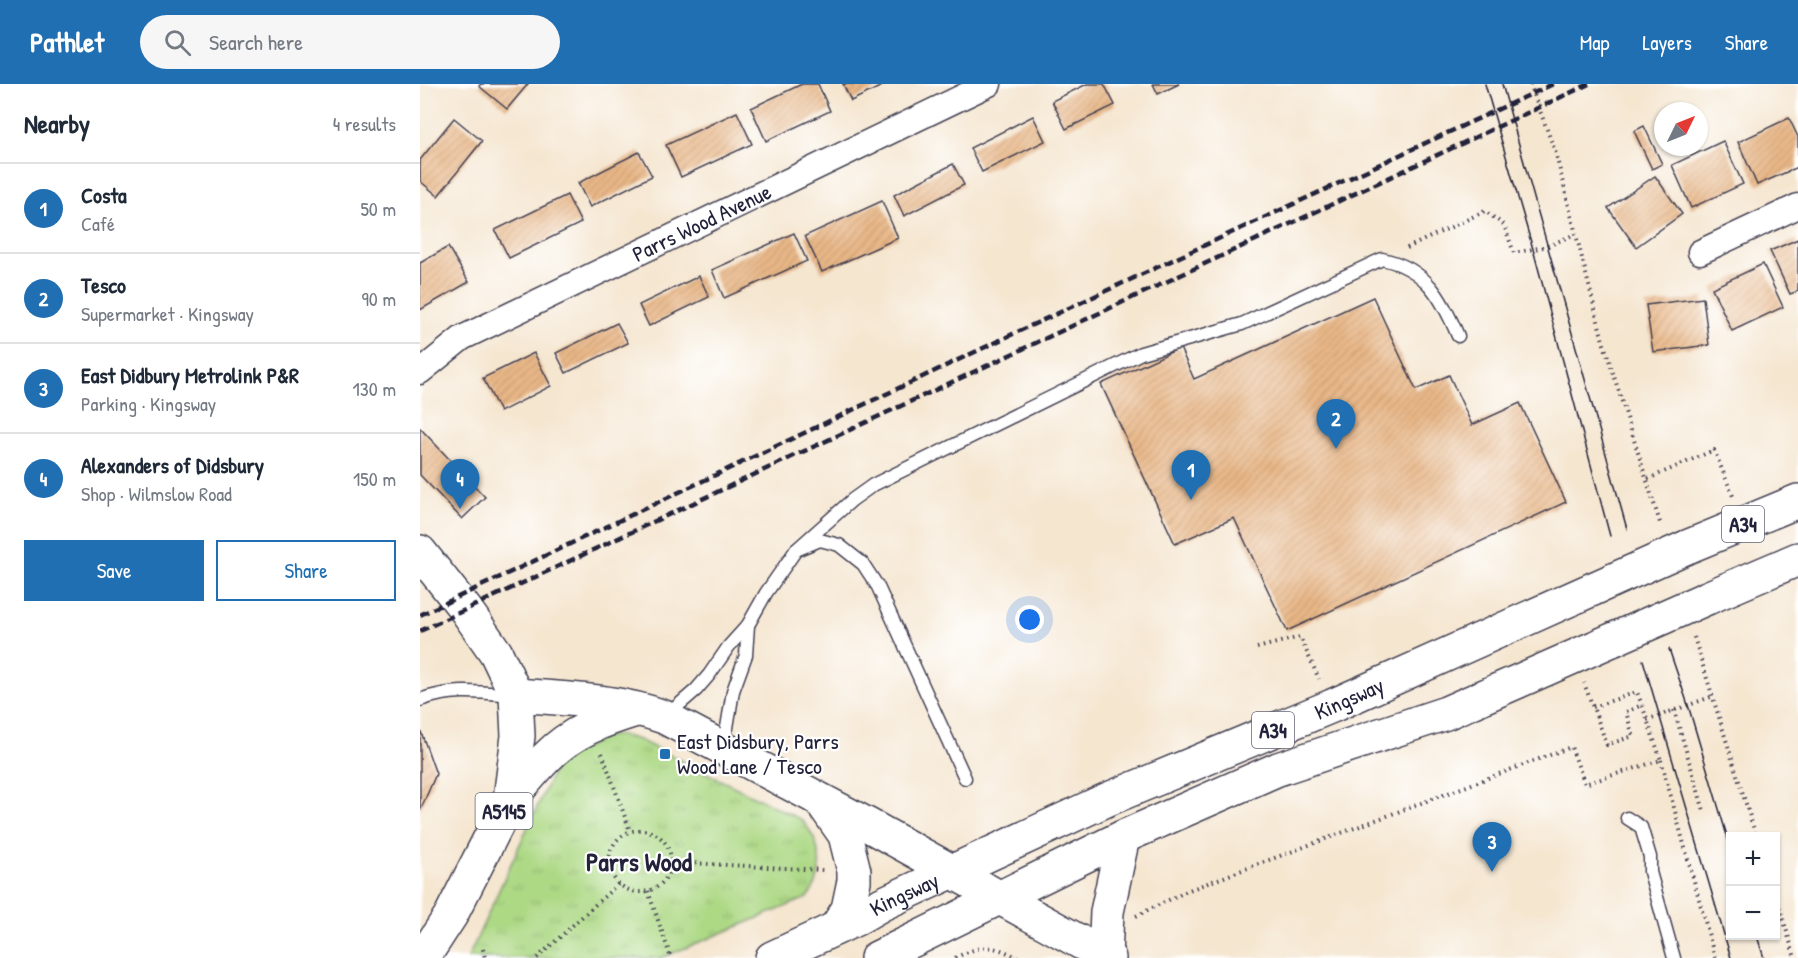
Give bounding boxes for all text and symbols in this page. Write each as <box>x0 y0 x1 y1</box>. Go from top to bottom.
search box <box>140 15 560 69</box>
text: Pathlet <box>30 23 104 61</box>
icon: search <box>161 26 194 59</box>
text: Search here <box>209 27 303 57</box>
text: Map <box>1580 28 1609 57</box>
text: Layers <box>1642 28 1692 57</box>
text: Share <box>1725 28 1768 57</box>
north arrow <box>1654 102 1708 156</box>
text: Nearby <box>24 106 90 141</box>
text: 4 results <box>333 110 396 137</box>
street label: Parrs Wood Avenue <box>627 176 776 269</box>
text: Costa <box>81 180 127 210</box>
text: 1 <box>40 195 47 222</box>
text: 50 m <box>360 195 396 222</box>
text: Café <box>81 210 115 237</box>
text: Tesco <box>81 270 126 300</box>
text: 2 <box>39 285 48 312</box>
text: 90 m <box>362 285 396 312</box>
text: Supermarket · Kingsway <box>81 300 254 327</box>
text: East Didbury Metrolink P&R <box>81 360 299 390</box>
text: 3 <box>39 375 48 402</box>
text: 130 m <box>353 375 396 402</box>
text: Parking · Kingsway <box>81 390 216 417</box>
pin: 2 <box>1316 400 1356 449</box>
text: Alexanders of Didsbury <box>81 450 264 480</box>
pin: 1 <box>1172 450 1210 500</box>
pin: 4 <box>440 460 480 509</box>
text: 4 <box>40 465 47 492</box>
text: 150 m <box>353 465 396 492</box>
text: Shop · Wilmslow Road <box>81 480 232 507</box>
road number: A34 <box>1722 506 1764 542</box>
button: Save <box>24 540 204 601</box>
button: Share <box>216 540 396 601</box>
your location <box>1015 605 1044 634</box>
street label: Kingsway <box>1310 670 1388 727</box>
road number: A34 <box>1252 712 1294 748</box>
place label: East Didsbury, Parrs Wood Lane / Tesco <box>677 726 839 781</box>
marker: East Didsbury, Parrs Wood Lane / Tesco <box>658 747 672 761</box>
road number: A5145 <box>476 793 532 829</box>
pin: 3 <box>1472 822 1512 872</box>
map controls <box>1726 832 1780 940</box>
button: + <box>1726 832 1780 886</box>
district label: Parrs Wood <box>586 844 693 879</box>
street label: Kingsway <box>864 865 943 923</box>
button: − <box>1726 886 1780 940</box>

